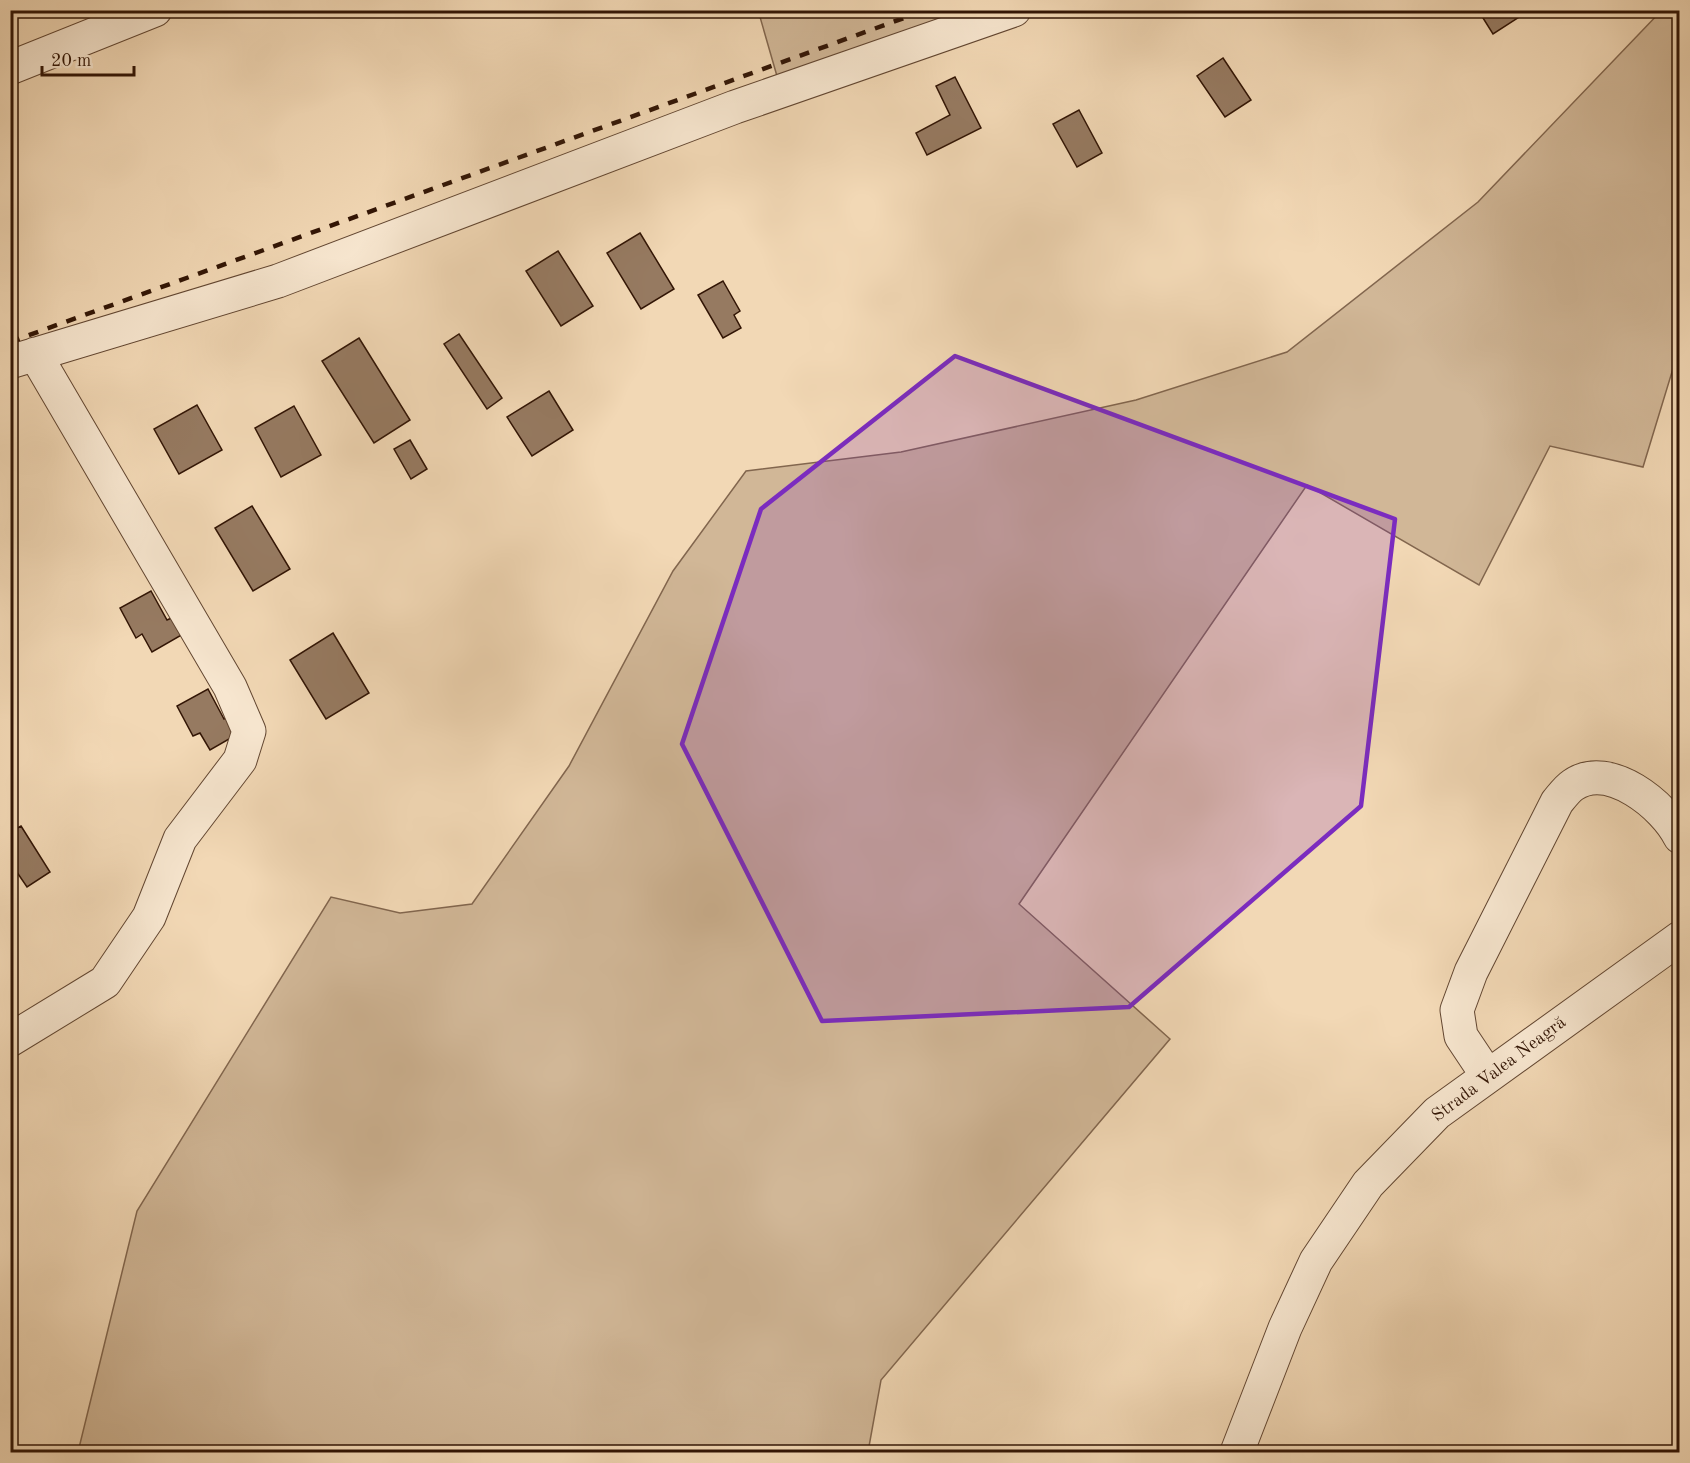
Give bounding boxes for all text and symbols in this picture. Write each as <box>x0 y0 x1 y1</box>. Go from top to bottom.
scale bar <box>42 39 134 77</box>
text: 20 m <box>51 52 91 70</box>
street label: Strada Valea Neagră <box>1429 1013 1569 1125</box>

